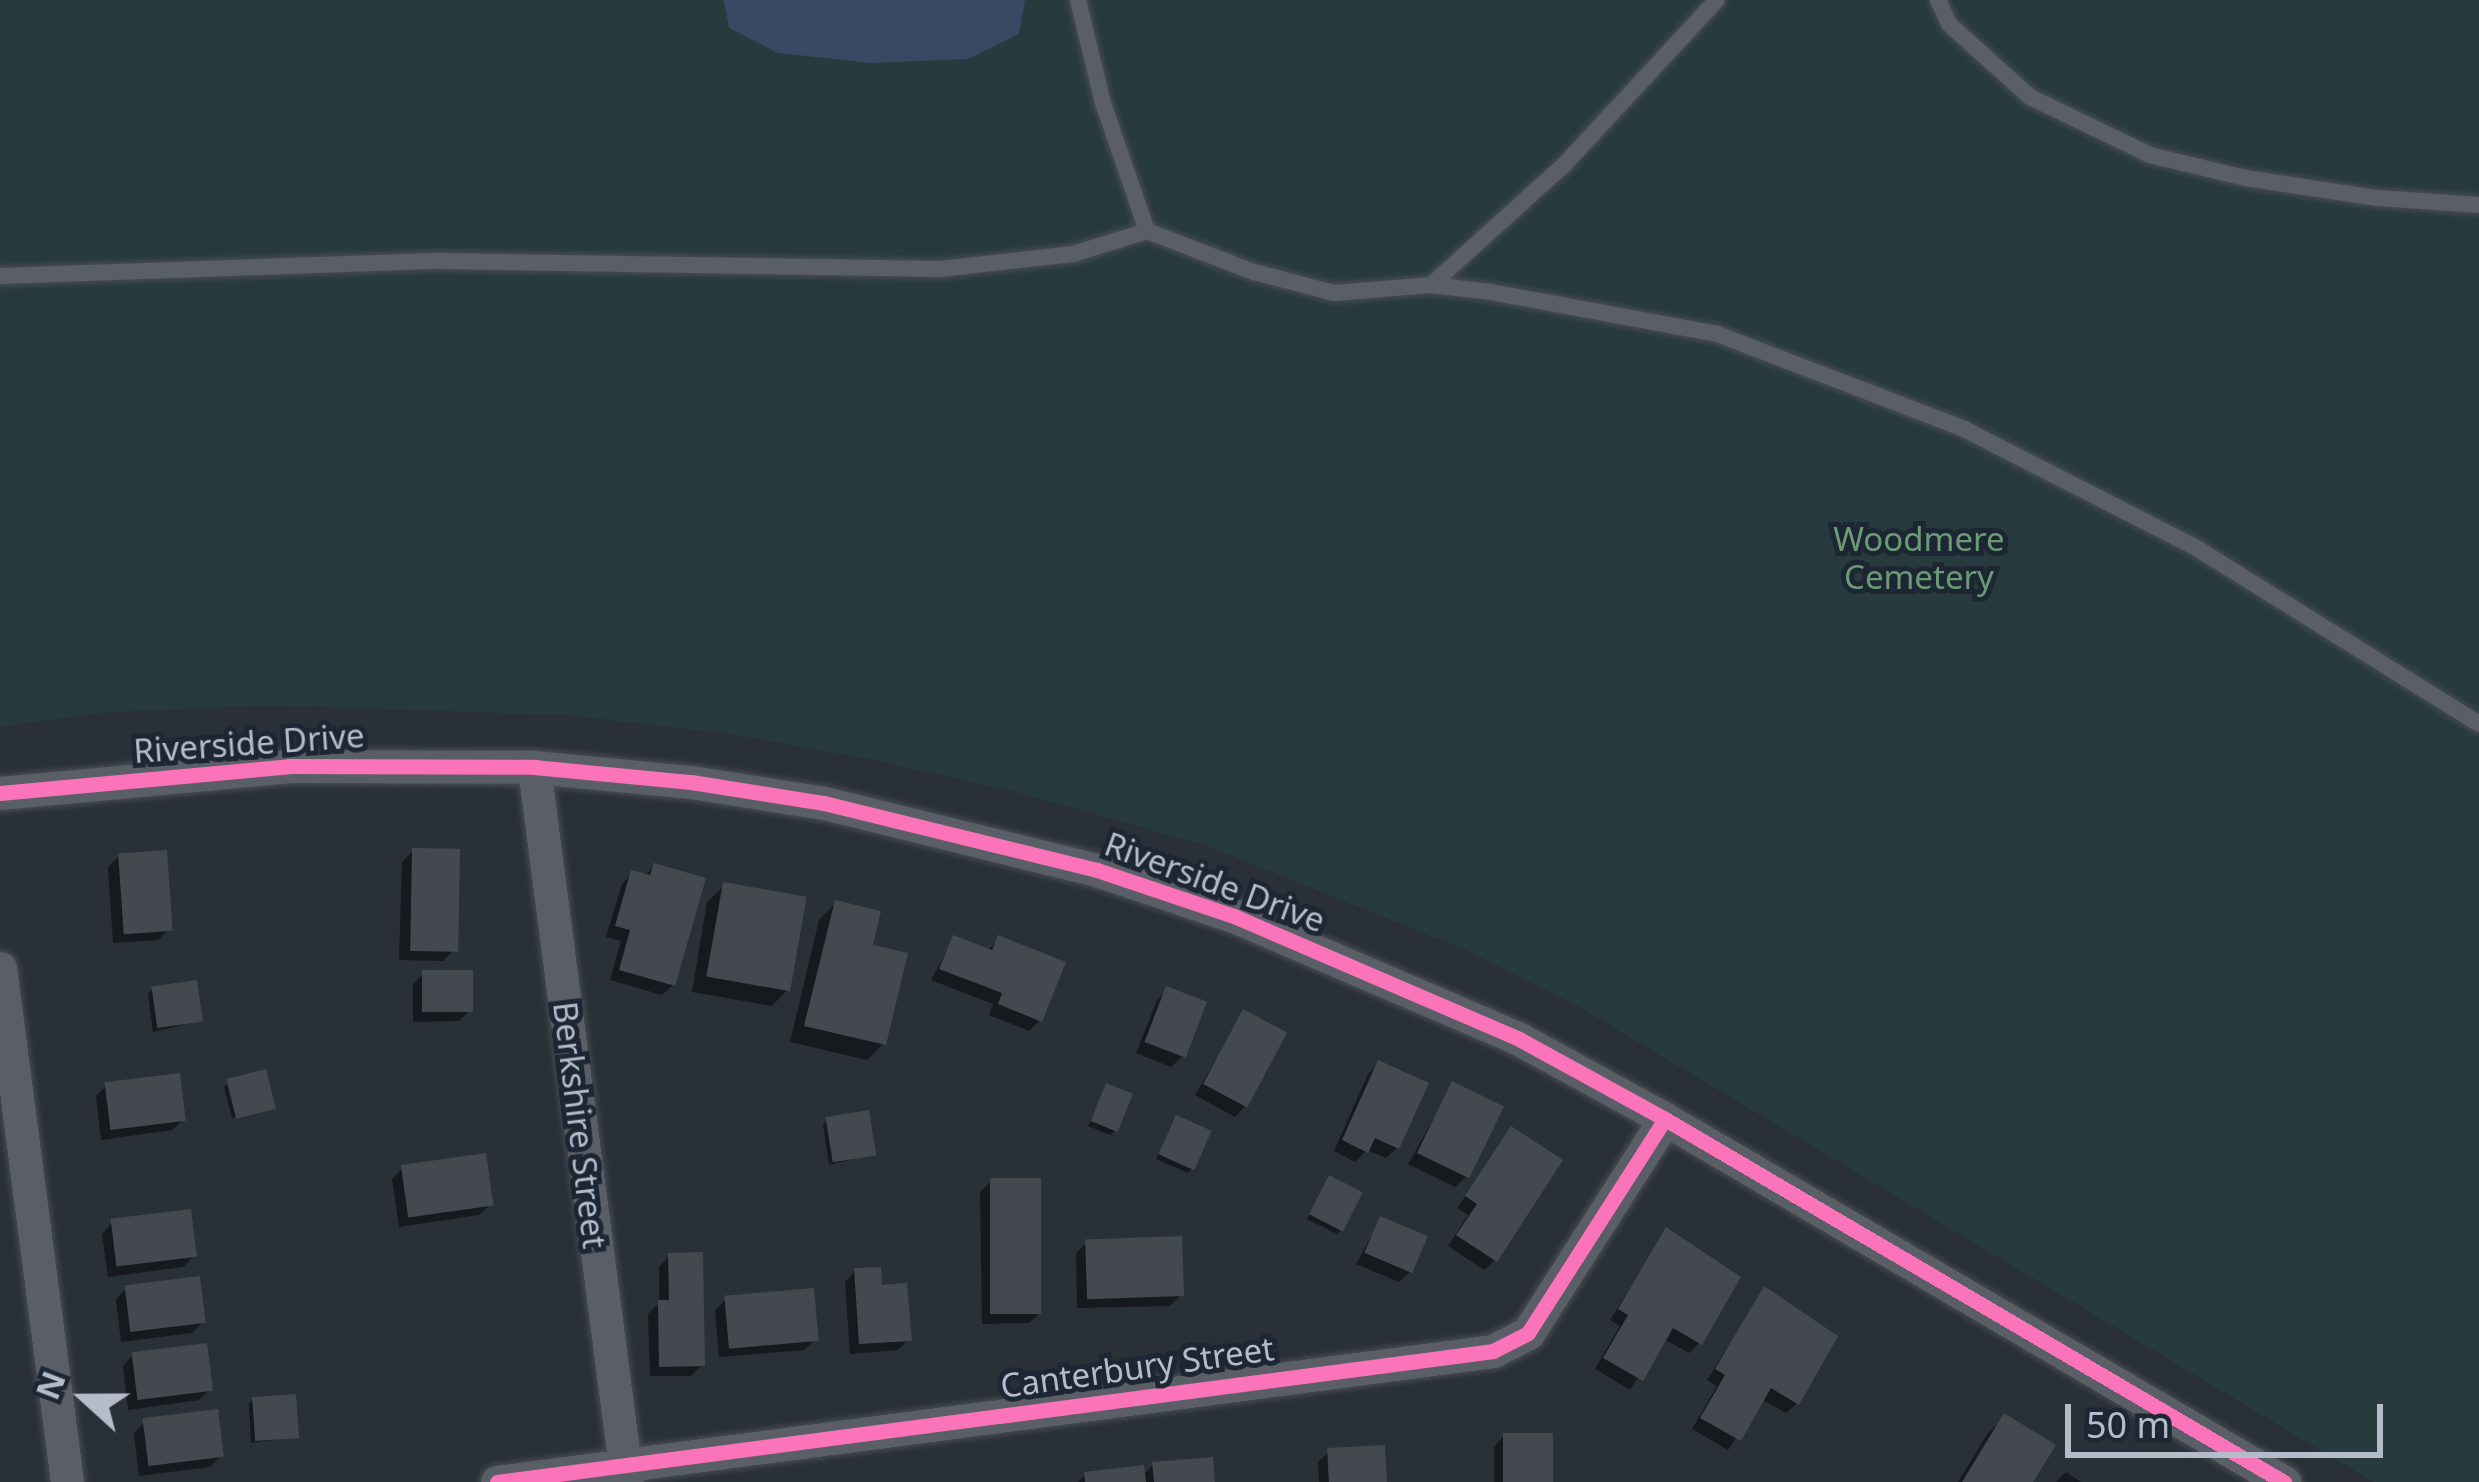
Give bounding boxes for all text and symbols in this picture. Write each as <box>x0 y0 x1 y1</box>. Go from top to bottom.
park label: Woodmere Cemetery <box>1833 519 2005 597</box>
street label: Riverside Drive <box>132 715 366 771</box>
street label: Riverside Drive <box>1099 824 1331 940</box>
street label: Berkshire Street <box>545 999 615 1251</box>
street label: Canterbury Street <box>998 1328 1276 1406</box>
north arrow <box>24 1338 144 1458</box>
text: N <box>24 1364 76 1406</box>
scale bar <box>2071 1380 2389 1454</box>
text: 50 m <box>2086 1400 2170 1449</box>

